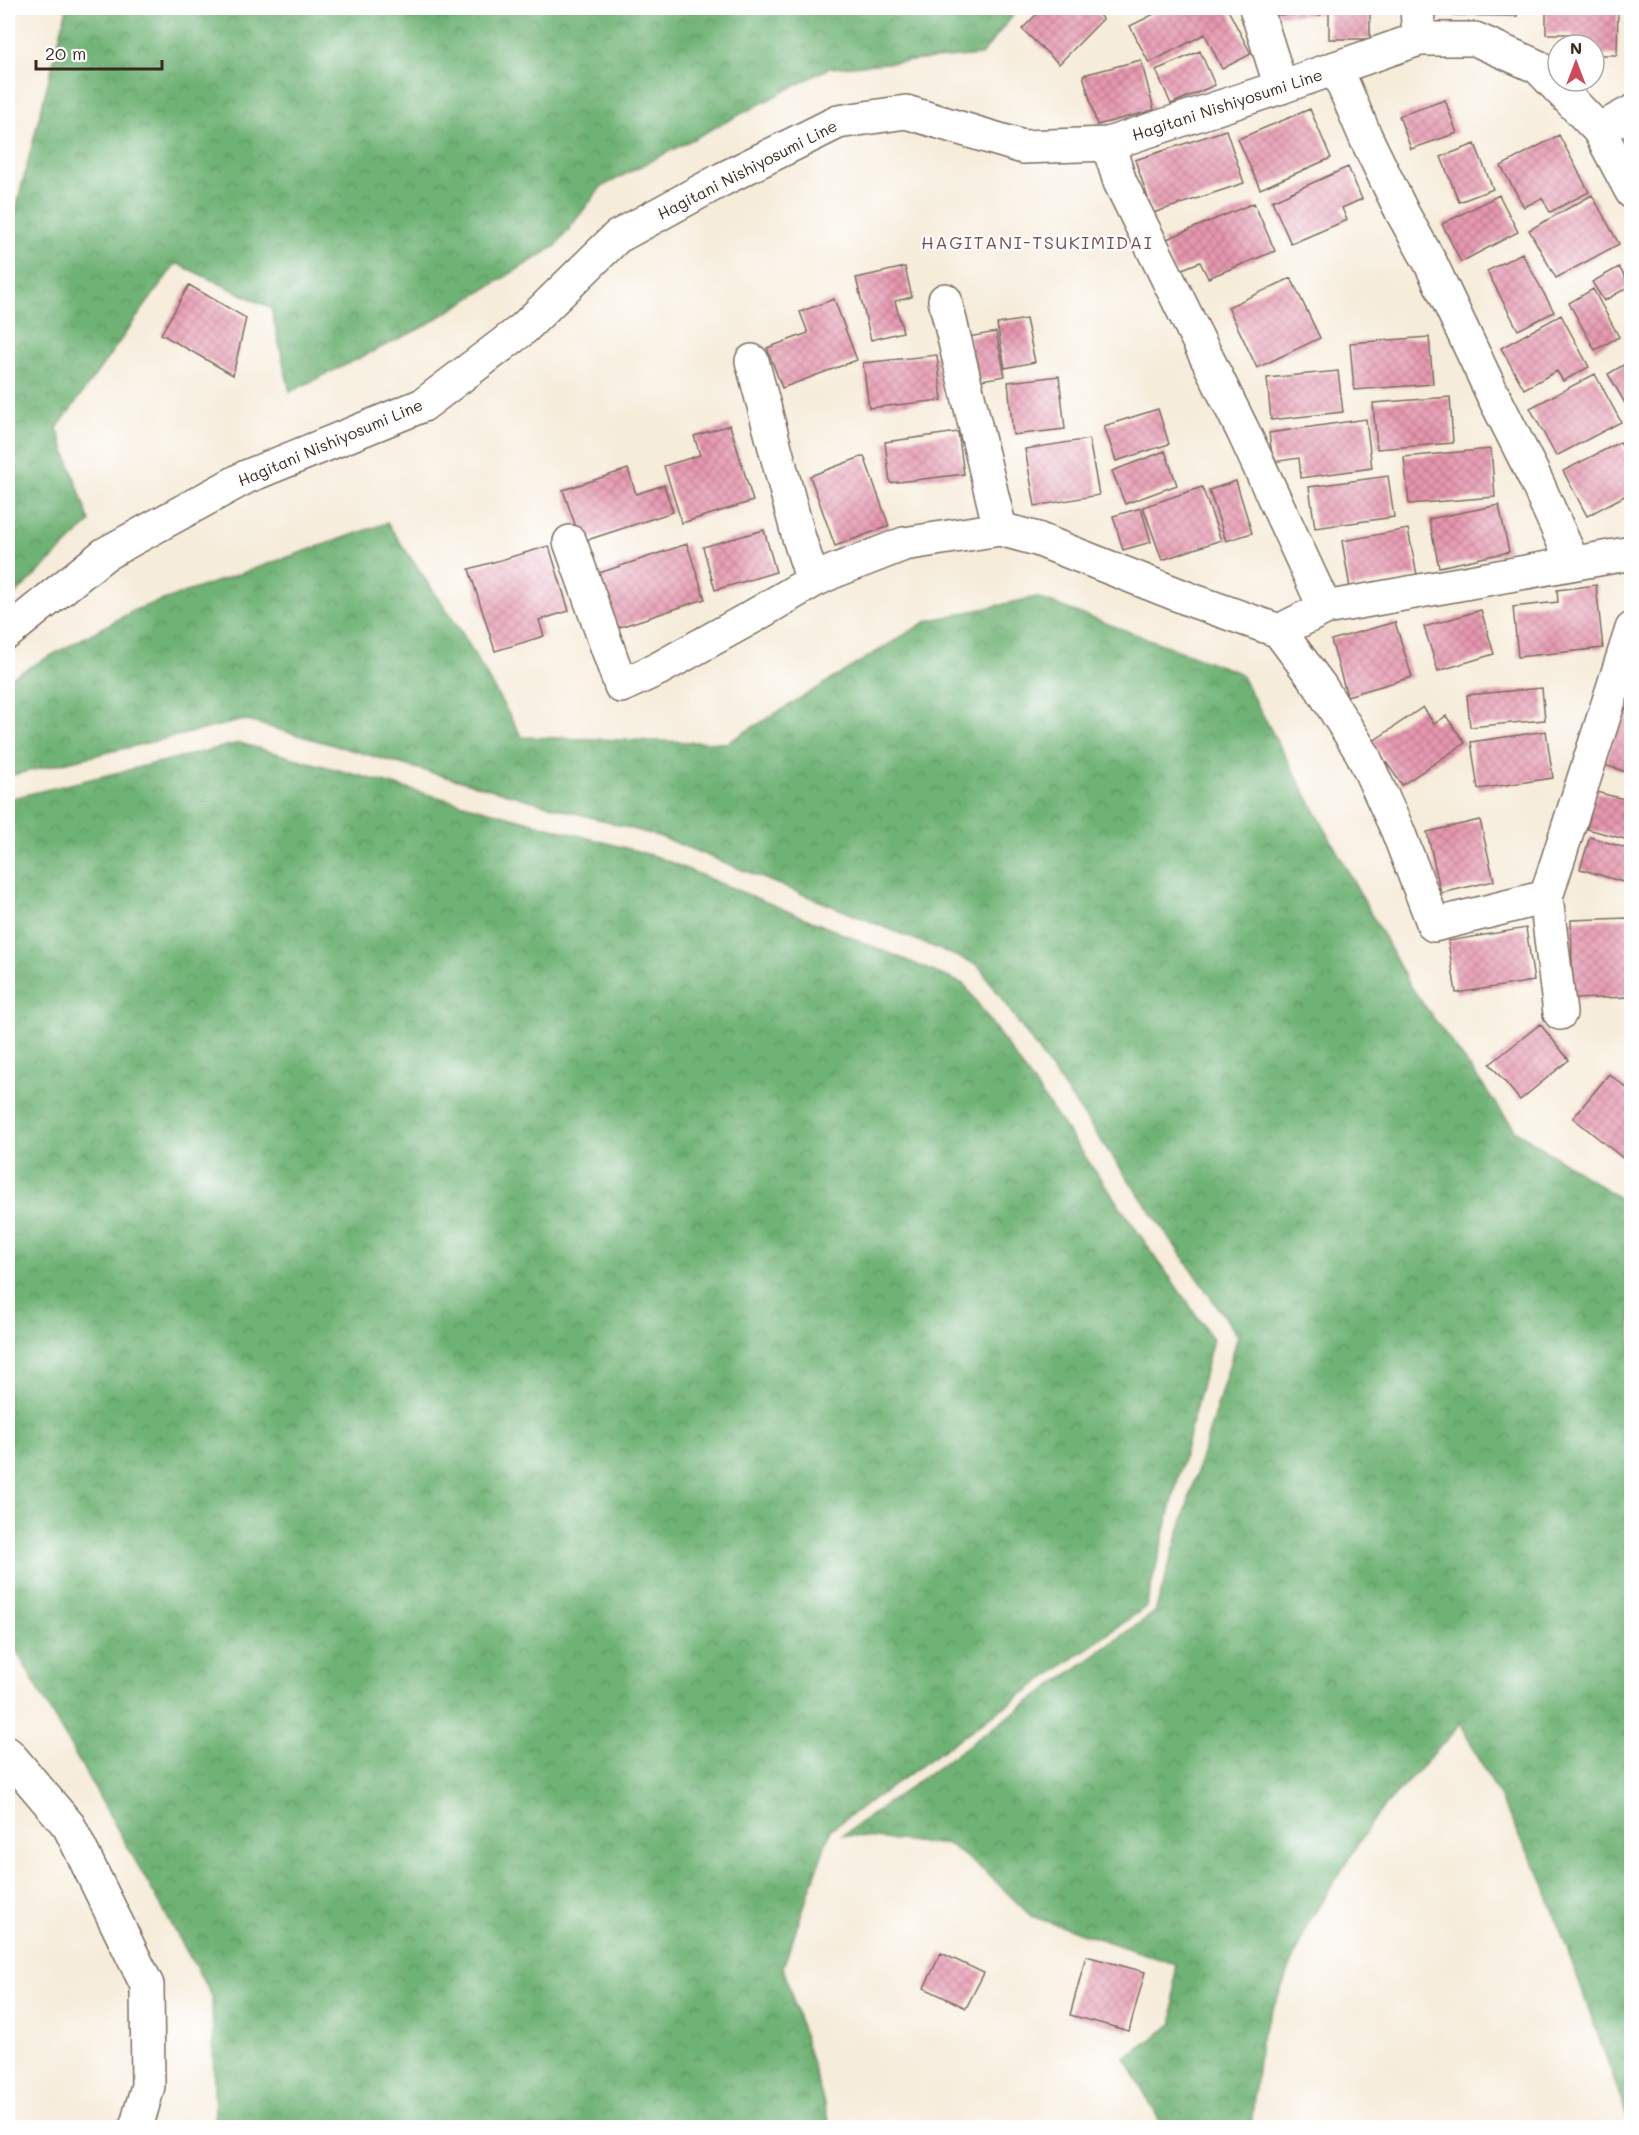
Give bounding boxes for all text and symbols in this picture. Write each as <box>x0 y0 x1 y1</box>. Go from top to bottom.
scale bar <box>36 33 162 71</box>
north arrow <box>1546 33 1606 93</box>
text: N <box>1570 37 1582 58</box>
text: 20 m <box>45 41 86 65</box>
street label: Hagitani Nishiyosumi Line <box>1129 63 1325 145</box>
street label: Hagitani Nishiyosumi Line <box>654 114 840 224</box>
district label: HAGITANI-TSUKIMIDAI <box>921 230 1153 254</box>
street label: Hagitani Nishiyosumi Line <box>234 393 426 491</box>

